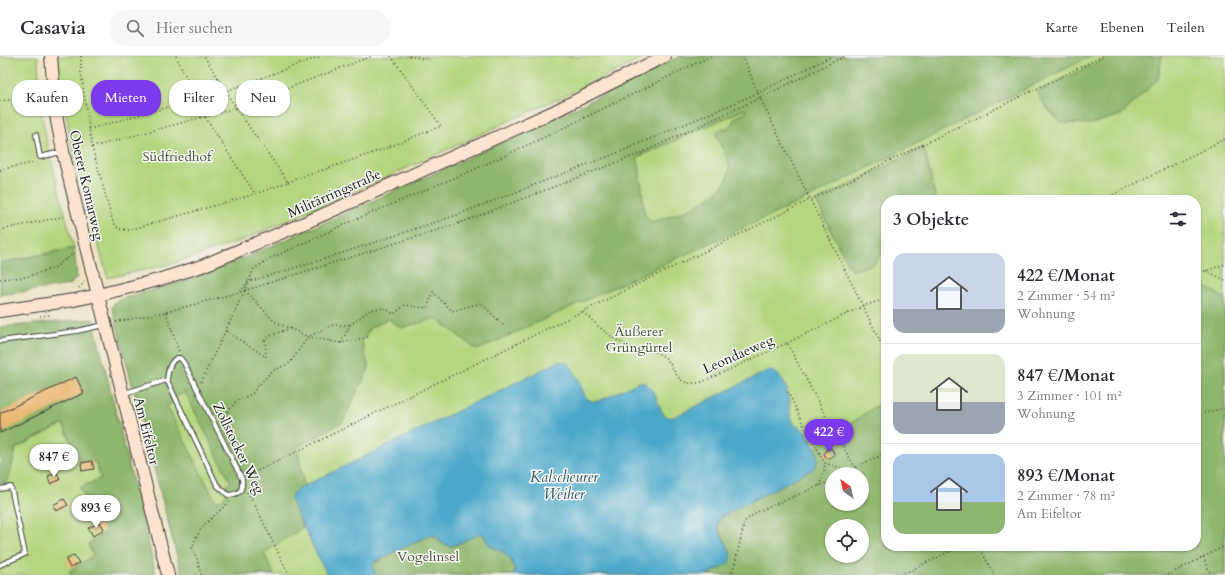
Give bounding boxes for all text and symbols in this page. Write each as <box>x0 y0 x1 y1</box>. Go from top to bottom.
search box <box>110 10 390 46</box>
text: Casavia <box>20 15 86 41</box>
icon: search <box>124 17 146 39</box>
text: Hier suchen <box>156 18 233 38</box>
text: Karte <box>1045 18 1078 37</box>
text: Ebenen <box>1100 18 1145 37</box>
text: Teilen <box>1167 18 1205 37</box>
chip: Kaufen <box>12 80 83 116</box>
chip: Mieten <box>91 80 161 116</box>
chip: Filter <box>169 80 228 116</box>
chip: Neu <box>236 80 290 116</box>
street label: Oberer Komarweg <box>65 128 108 242</box>
park label: Südfriedhof <box>143 147 214 166</box>
street label: Militärringstraße <box>285 164 384 223</box>
text: 3 Objekte <box>893 208 969 231</box>
icon: filters <box>1167 208 1189 230</box>
text: 422 €/Monat <box>1017 264 1115 287</box>
icon: home <box>925 269 973 317</box>
text: 2 Zimmer · 54 m² <box>1017 287 1115 305</box>
text: Wohnung <box>1017 305 1075 323</box>
park label: Äußerer Grüngürtel <box>606 322 673 357</box>
street label: Leondaeweg <box>700 330 777 379</box>
text: 847 €/Monat <box>1017 364 1115 387</box>
icon: home <box>925 370 973 418</box>
text: 3 Zimmer · 101 m² <box>1017 387 1122 405</box>
street label: Am Eifeltor <box>129 395 164 468</box>
street label: Zollstocker Weg <box>208 399 269 498</box>
text: Wohnung <box>1017 405 1075 423</box>
pin: 422 € <box>801 419 857 453</box>
text: 422 € <box>813 423 845 441</box>
pin: 847 € <box>26 444 82 478</box>
text: 847 € <box>38 448 70 466</box>
text: 893 €/Monat <box>1017 464 1115 487</box>
water label: Kalscheurer Weiher <box>530 467 599 504</box>
north arrow <box>825 467 869 511</box>
map controls <box>825 467 869 563</box>
icon: home <box>925 470 973 518</box>
text: 2 Zimmer · 78 m² <box>1017 487 1115 505</box>
pin: 893 € <box>68 495 124 529</box>
text: 893 € <box>80 499 112 517</box>
text: Am Eifeltor <box>1017 505 1081 523</box>
button: locate <box>825 519 869 563</box>
park label: Vogelinsel <box>397 547 459 566</box>

